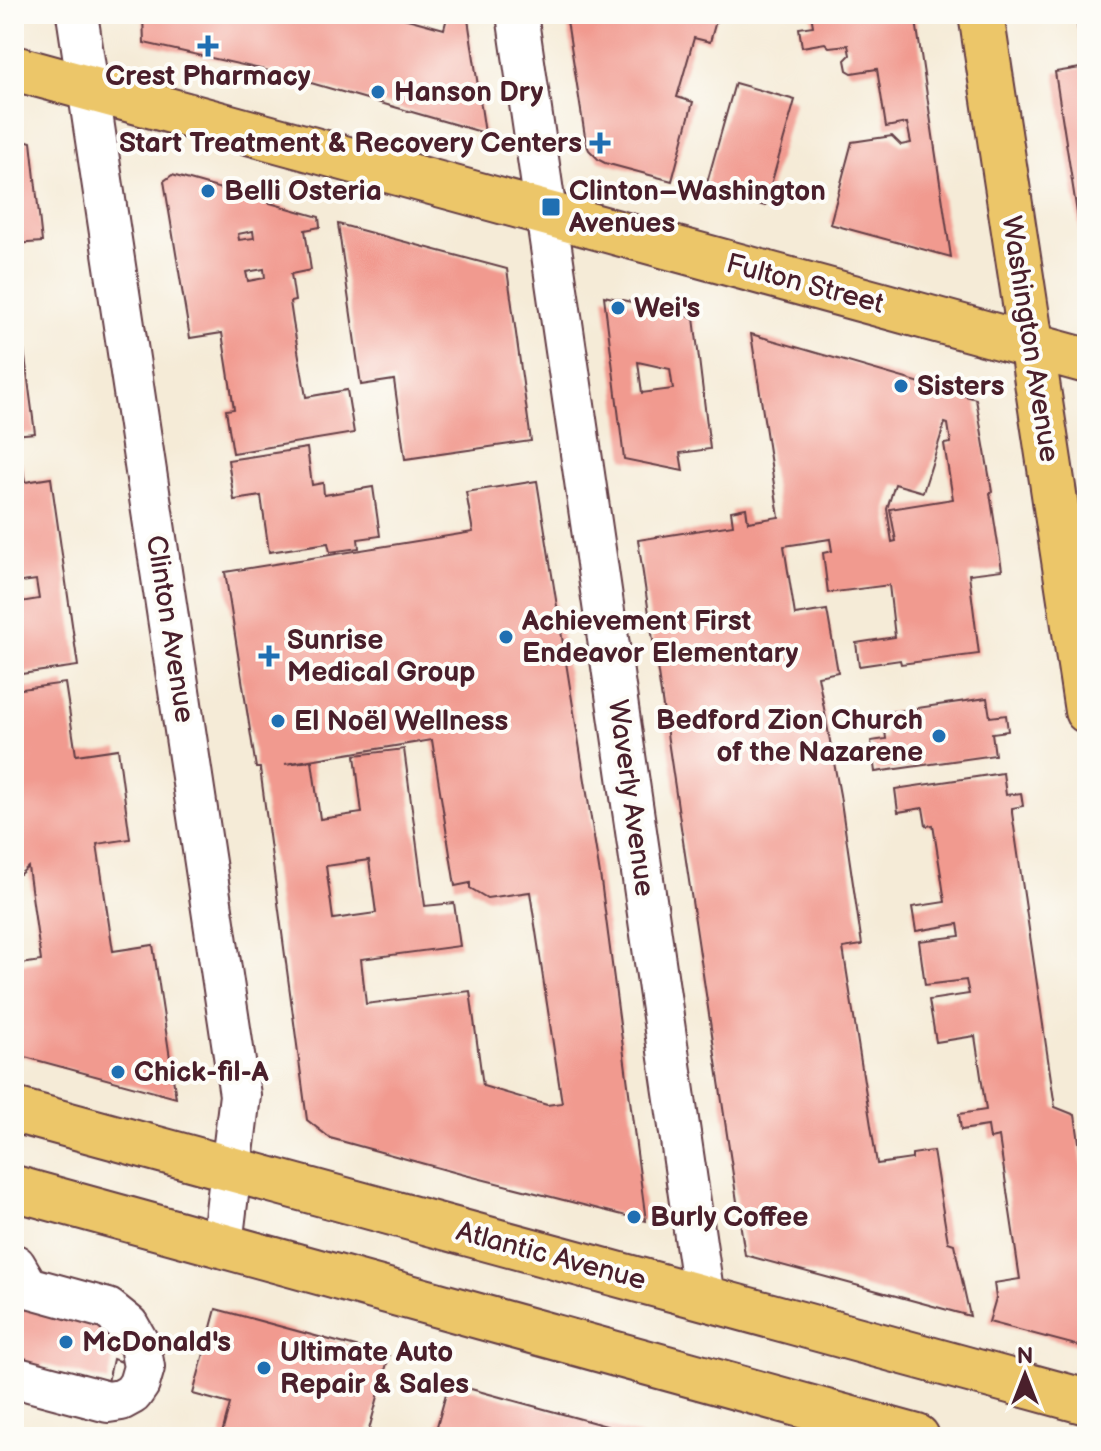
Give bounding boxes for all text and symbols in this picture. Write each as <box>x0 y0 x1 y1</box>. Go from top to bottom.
marker: Crest Pharmacy <box>199 37 217 55</box>
place label: Crest Pharmacy <box>105 60 311 93</box>
place label: Hanson Dry <box>394 76 544 109</box>
marker: Hanson Dry <box>369 83 387 101</box>
place label: Start Treatment & Recovery Centers <box>119 127 582 160</box>
marker: Start Treatment & Recovery Centers <box>589 132 611 154</box>
place label: Belli Osteria <box>224 175 382 208</box>
place label: Clinton–Washington Avenues <box>568 175 826 240</box>
marker: Belli Osteria <box>199 182 217 200</box>
marker: Clinton–Washington Avenues <box>540 196 562 218</box>
street label: Washington Avenue <box>994 214 1066 464</box>
street label: Fulton Street <box>723 247 888 321</box>
place label: Wei's <box>634 292 700 325</box>
marker: Wei's <box>609 299 627 317</box>
place label: Sisters <box>917 370 1005 403</box>
marker: Sisters <box>892 377 910 395</box>
street label: Clinton Avenue <box>139 533 201 725</box>
place label: Achievement First Endeavor Elementary <box>521 605 798 670</box>
place label: Sunrise Medical Group <box>287 624 475 689</box>
marker: Achievement First Endeavor Elementary <box>497 628 515 646</box>
marker: Sunrise Medical Group <box>258 645 280 667</box>
street label: Waverly Avenue <box>601 698 661 898</box>
place label: Bedford Zion Church of the Nazarene <box>656 704 923 769</box>
place label: El Noël Wellness <box>294 705 508 738</box>
marker: El Noël Wellness <box>269 712 287 730</box>
marker: Bedford Zion Church of the Nazarene <box>930 727 948 745</box>
place label: Chick-fil-A <box>134 1056 270 1089</box>
marker: Chick-fil-A <box>109 1063 127 1081</box>
place label: Burly Coffee <box>650 1201 808 1234</box>
marker: Burly Coffee <box>625 1208 643 1226</box>
street label: Atlantic Avenue <box>453 1215 649 1297</box>
place label: McDonald's <box>82 1326 231 1359</box>
marker: McDonald's <box>57 1333 75 1351</box>
north arrow <box>985 1335 1065 1415</box>
place label: Ultimate Auto Repair & Sales <box>280 1336 469 1401</box>
text: N <box>1017 1343 1033 1370</box>
marker: Ultimate Auto Repair & Sales <box>255 1359 273 1377</box>

